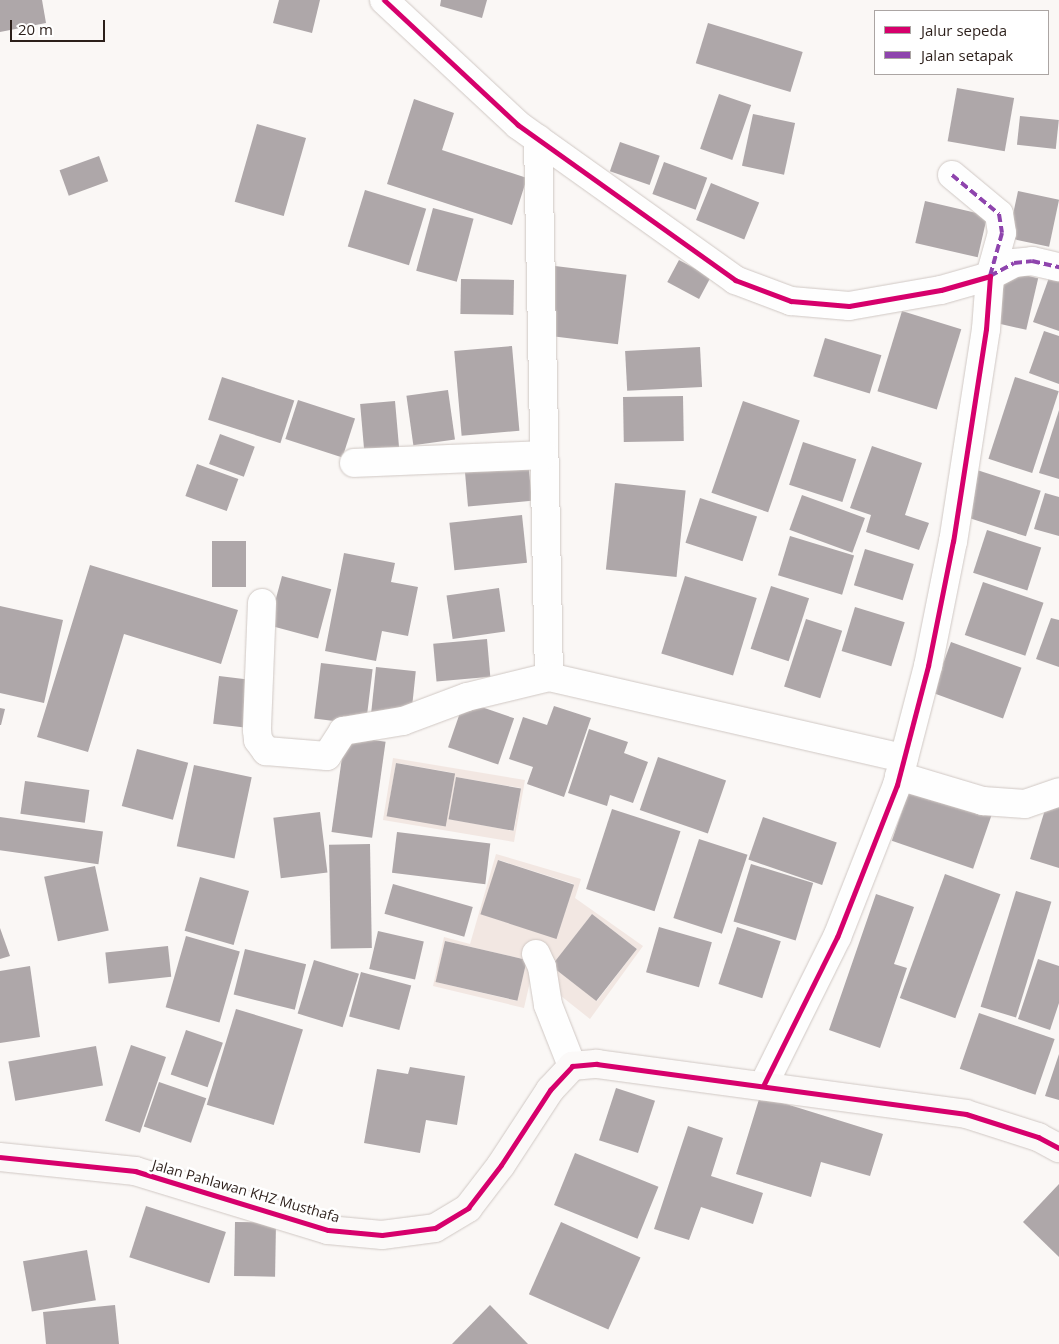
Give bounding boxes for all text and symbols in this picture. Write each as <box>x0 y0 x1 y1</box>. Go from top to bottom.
scale bar <box>12 10 108 42</box>
legend <box>874 10 1049 75</box>
text: 20 m <box>18 19 53 39</box>
text: Jalur sepeda <box>921 20 1007 40</box>
text: Jalan setapak <box>921 45 1013 65</box>
street label: Jalan Pahlawan KHZ Musthafa <box>150 1156 342 1226</box>

